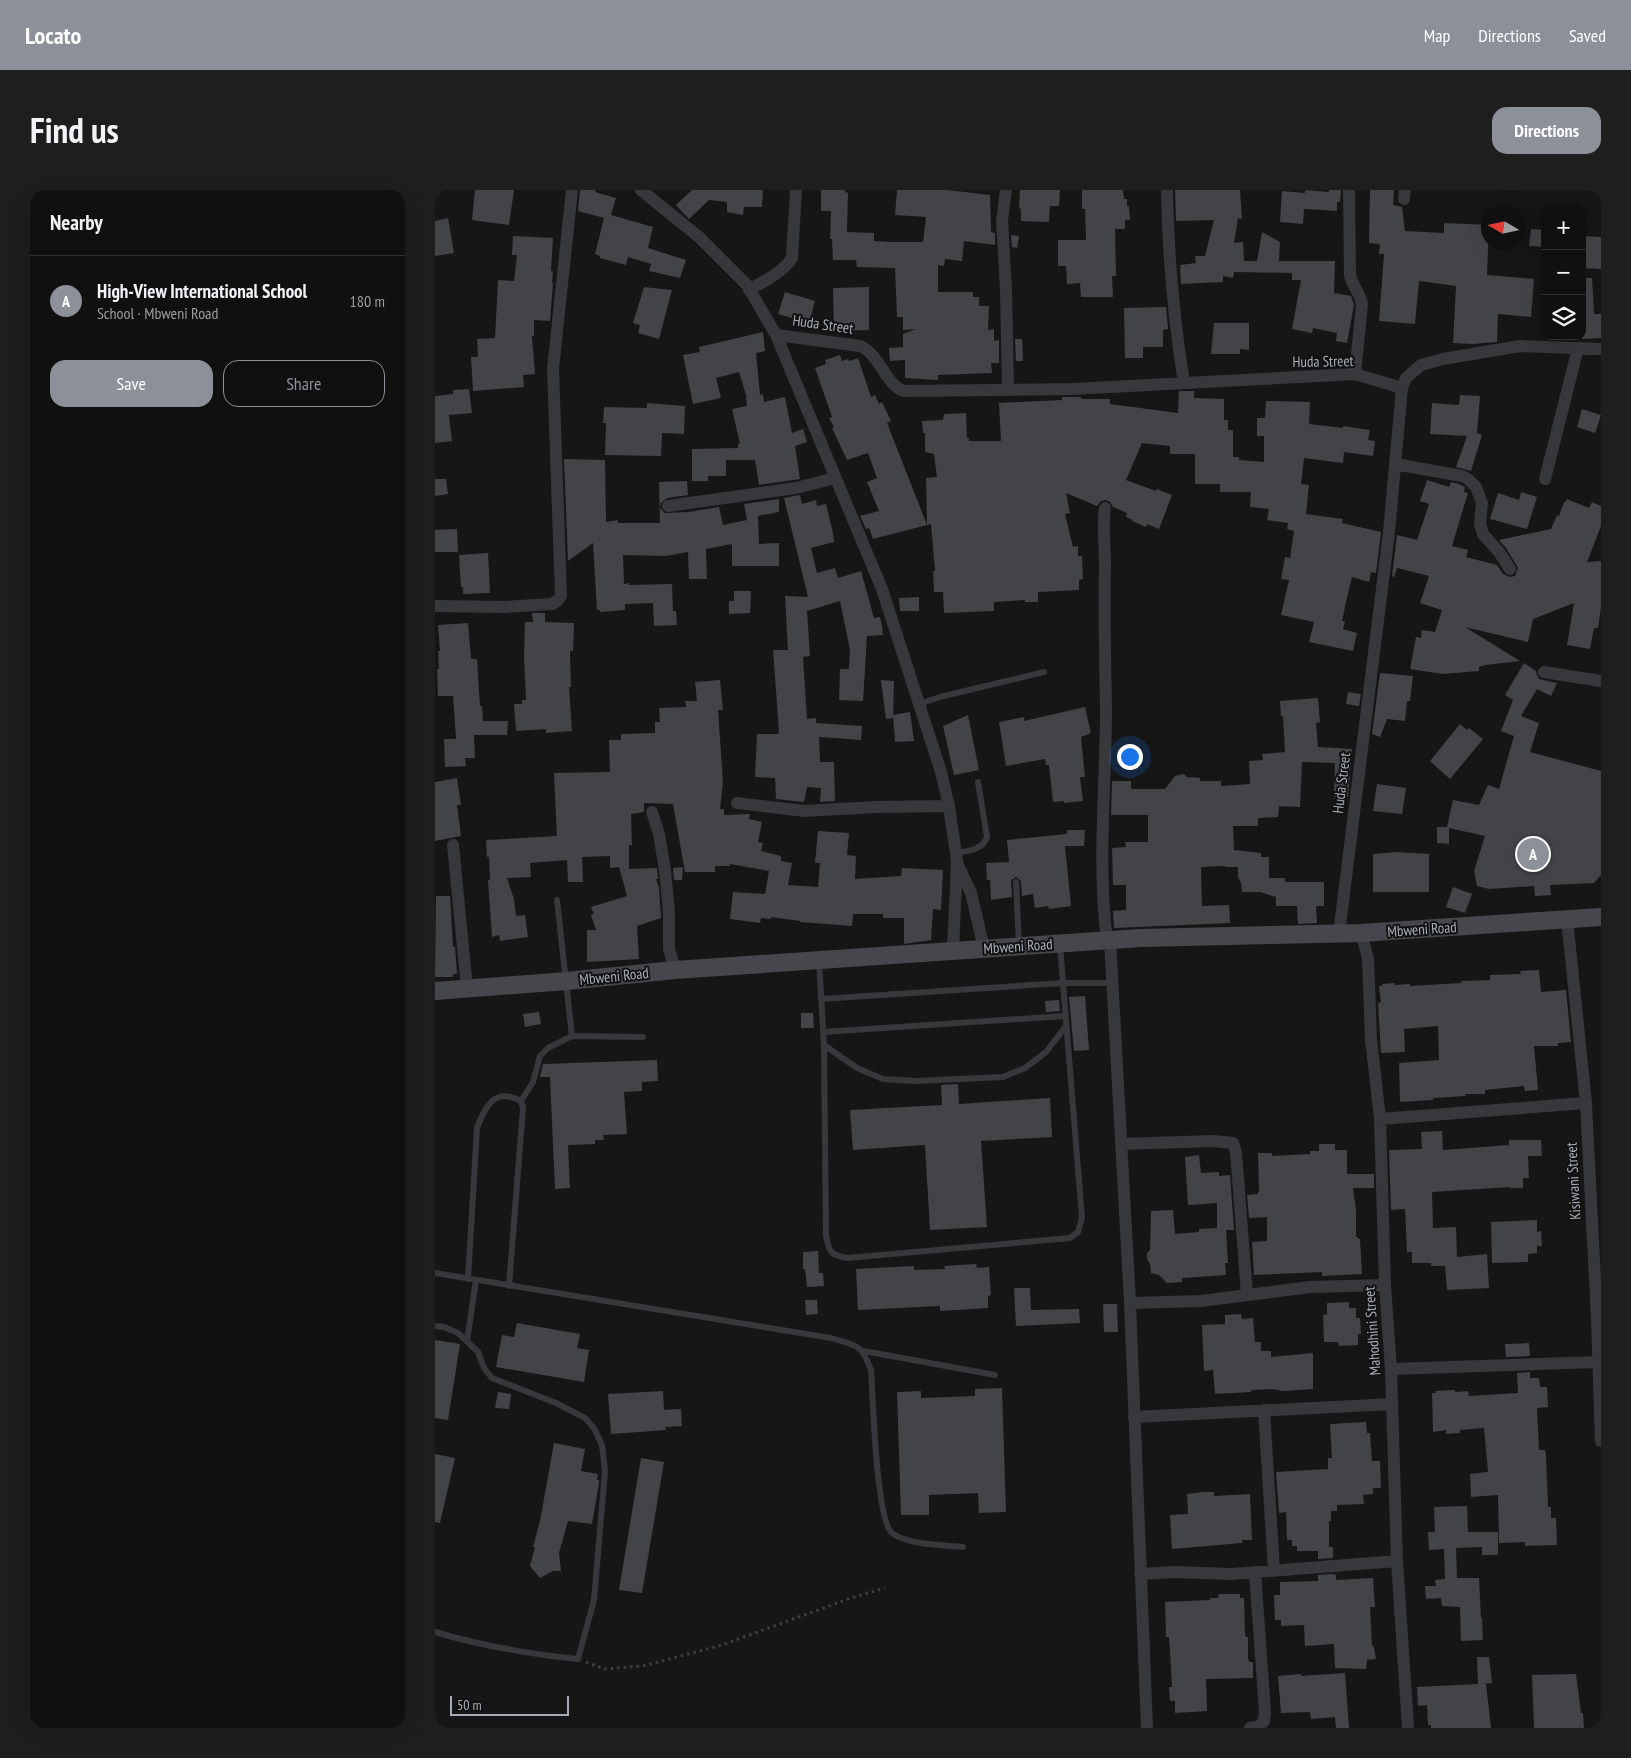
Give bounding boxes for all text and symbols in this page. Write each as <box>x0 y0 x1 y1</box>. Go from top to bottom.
text: Locato <box>25 20 81 51</box>
text: Map <box>1424 24 1450 47</box>
text: Directions <box>1478 24 1541 47</box>
text: Saved <box>1569 24 1606 47</box>
text: Find us <box>30 107 119 153</box>
button: Directions <box>1492 107 1601 154</box>
north arrow <box>1481 205 1526 250</box>
map controls <box>1541 205 1586 340</box>
button: + <box>1541 205 1586 250</box>
text: Nearby <box>50 209 103 236</box>
button: − <box>1541 250 1586 295</box>
text: High-View International School <box>97 279 307 303</box>
text: A <box>62 291 70 311</box>
text: 180 m <box>350 291 385 311</box>
button: layers <box>1541 295 1586 340</box>
text: School · Mbweni Road <box>97 303 218 323</box>
street label: Huda Street <box>791 310 855 338</box>
street label: Huda Street <box>1292 351 1354 371</box>
button: Save <box>50 360 213 407</box>
button: Share <box>223 360 385 407</box>
your location <box>1117 744 1143 770</box>
street label: Huda Street <box>1328 751 1354 815</box>
pin: A <box>1517 835 1549 873</box>
street label: Mbweni Road <box>1387 917 1457 941</box>
street label: Mbweni Road <box>983 934 1053 958</box>
street label: Mbweni Road <box>578 963 650 989</box>
street label: Kisiwani Street <box>1561 1142 1585 1220</box>
street label: Mahodhini Street <box>1359 1286 1385 1376</box>
scale bar <box>450 1693 569 1716</box>
text: 50 m <box>457 1696 482 1714</box>

